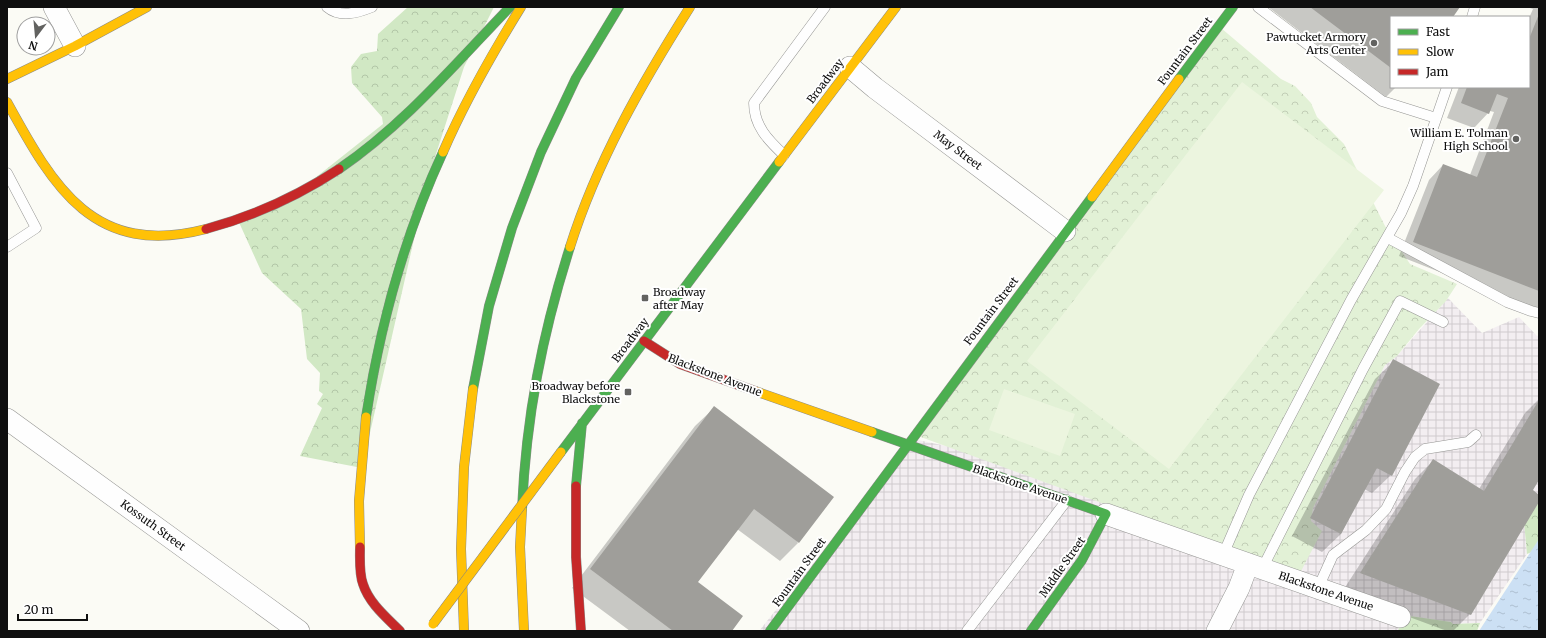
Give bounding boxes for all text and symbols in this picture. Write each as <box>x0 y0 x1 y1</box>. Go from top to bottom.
street label: Fountain Street <box>1155 14 1216 88</box>
north arrow <box>16 16 56 56</box>
legend <box>1390 16 1530 88</box>
text: Fast <box>1426 24 1450 39</box>
place label: Pawtucket Armory Arts Center <box>1266 30 1367 57</box>
text: N <box>27 38 39 54</box>
marker: Pawtucket Armory Arts Center <box>1369 38 1379 48</box>
text: Slow <box>1426 44 1455 59</box>
street label: Broadway <box>804 55 847 106</box>
text: Jam <box>1425 64 1449 79</box>
place label: William E. Tolman High School <box>1409 126 1509 153</box>
street label: May Street <box>931 127 986 173</box>
marker: William E. Tolman High School <box>1511 134 1521 144</box>
street label: Fountain Street <box>961 274 1022 348</box>
place label: Broadway after May <box>653 285 706 312</box>
marker: Broadway after May <box>640 293 650 303</box>
street label: Broadway <box>609 314 652 365</box>
street label: Blackstone Avenue <box>666 351 764 399</box>
place label: Broadway before Blackstone <box>532 379 620 406</box>
marker: Broadway before Blackstone <box>623 387 633 397</box>
street label: Blackstone Avenue <box>971 461 1069 507</box>
street label: Kossuth Street <box>118 497 189 554</box>
street label: Middle Street <box>1036 533 1089 600</box>
street label: Fountain Street <box>769 534 829 609</box>
street label: Blackstone Avenue <box>1277 568 1375 614</box>
scale bar <box>18 596 87 622</box>
text: 20 m <box>24 602 53 617</box>

